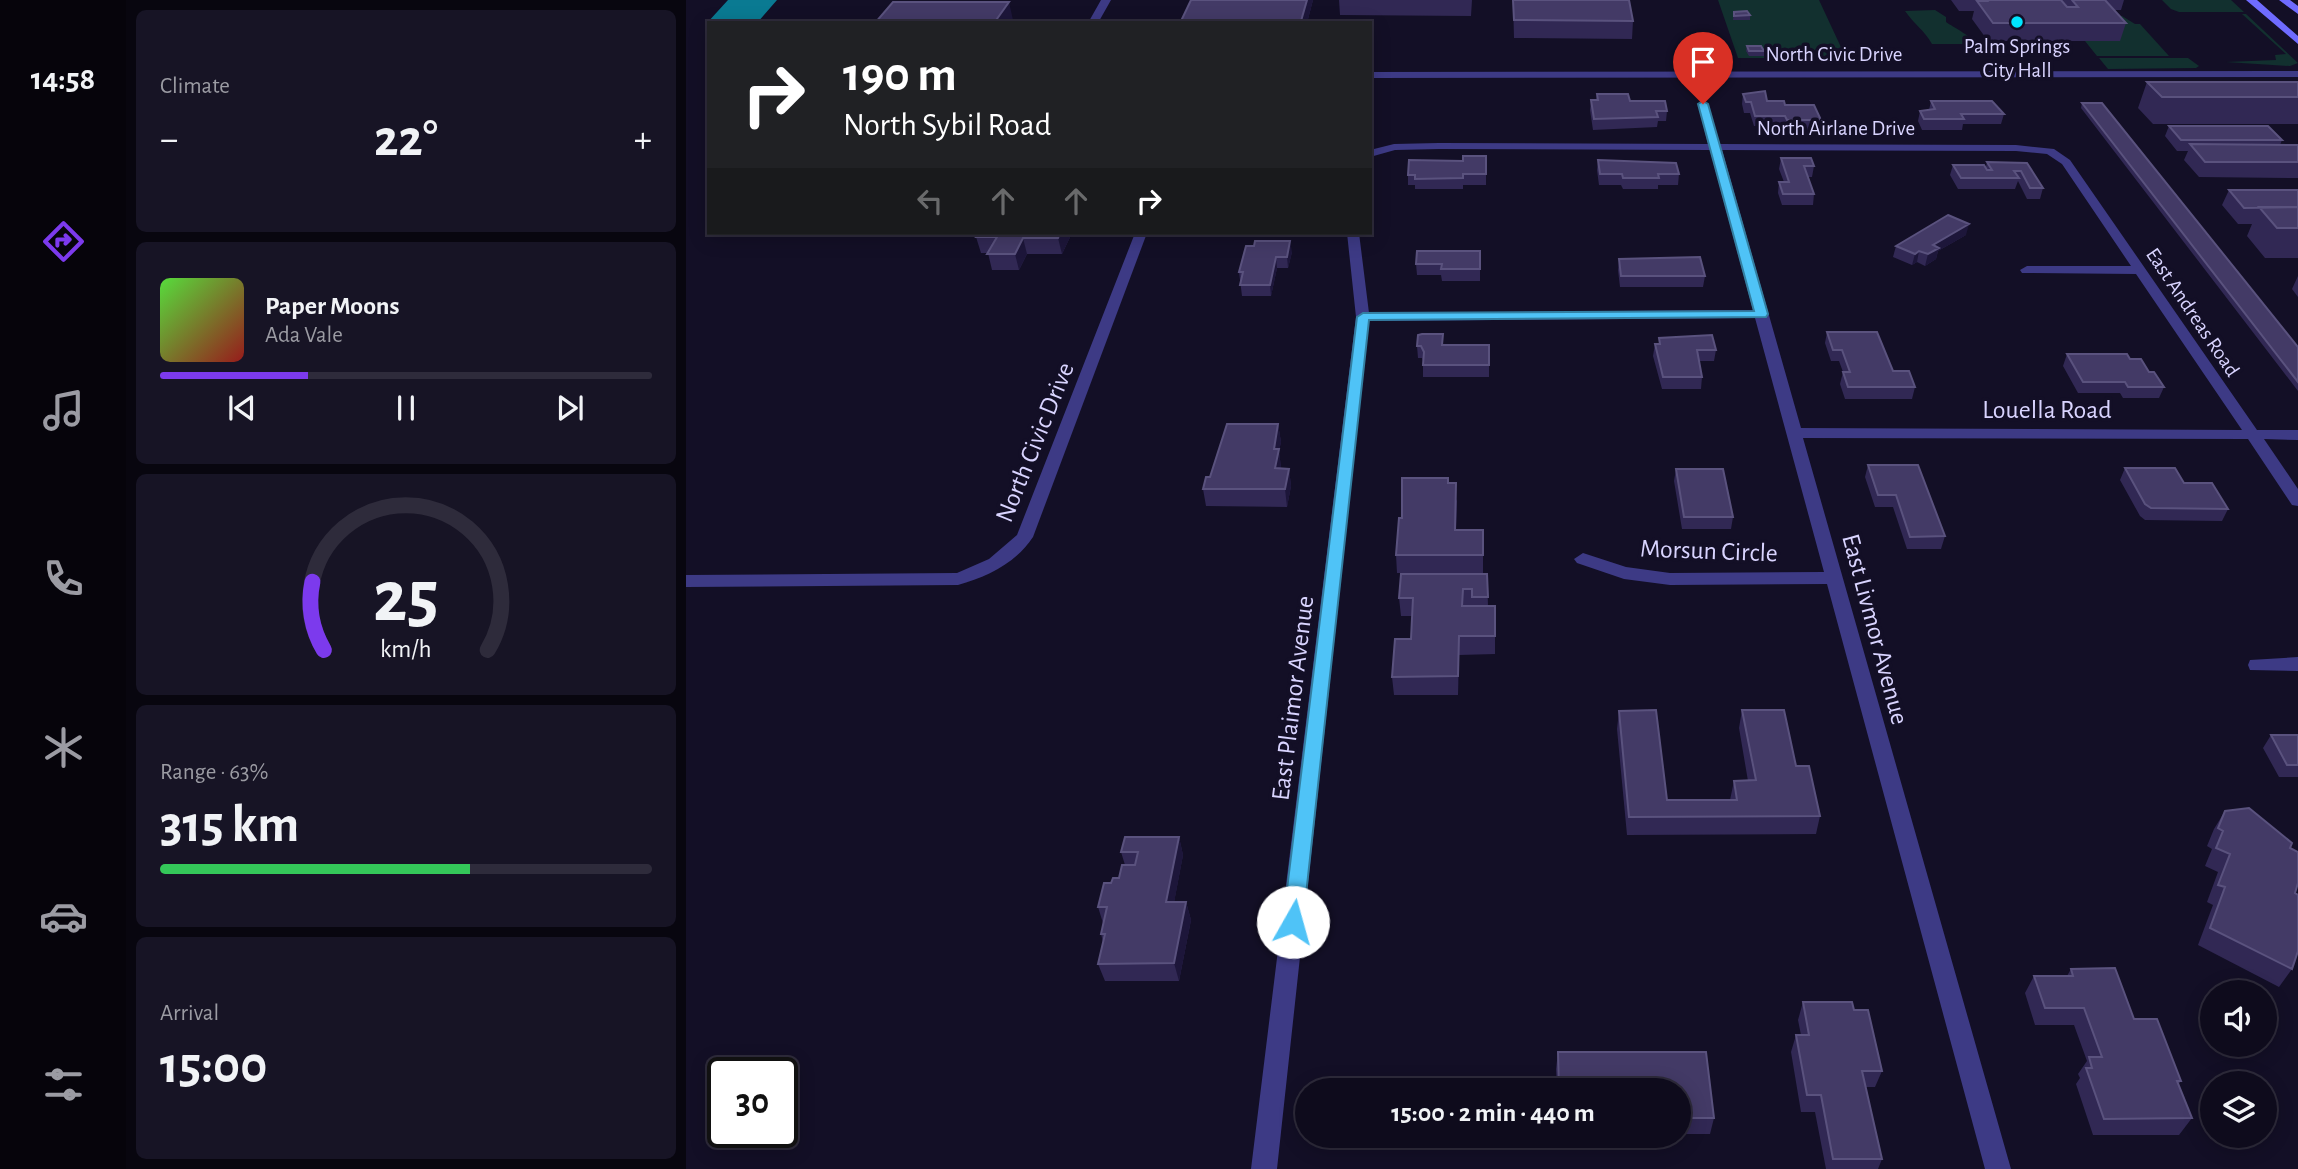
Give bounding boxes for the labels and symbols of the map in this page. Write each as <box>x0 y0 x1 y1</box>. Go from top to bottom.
marker: Palm Springs City Hall <box>2009 14 2025 30</box>
pin <box>1673 32 1733 104</box>
place label: Palm Springs City Hall <box>1964 36 2070 81</box>
street label: North Civic Drive <box>1765 44 1903 65</box>
street label: North Airlane Drive <box>1757 118 1915 139</box>
street label: East Andreas Road <box>2142 244 2243 380</box>
street label: North Civic Drive <box>991 359 1079 526</box>
street label: Louella Road <box>1982 397 2112 423</box>
street label: East Livmor Avenue <box>1837 531 1913 727</box>
street label: Morsun Circle <box>1640 536 1778 566</box>
street label: East Plaimor Avenue <box>1268 594 1318 802</box>
position arrow <box>1256 885 1330 959</box>
speed limit sign: 30 <box>707 1057 798 1148</box>

